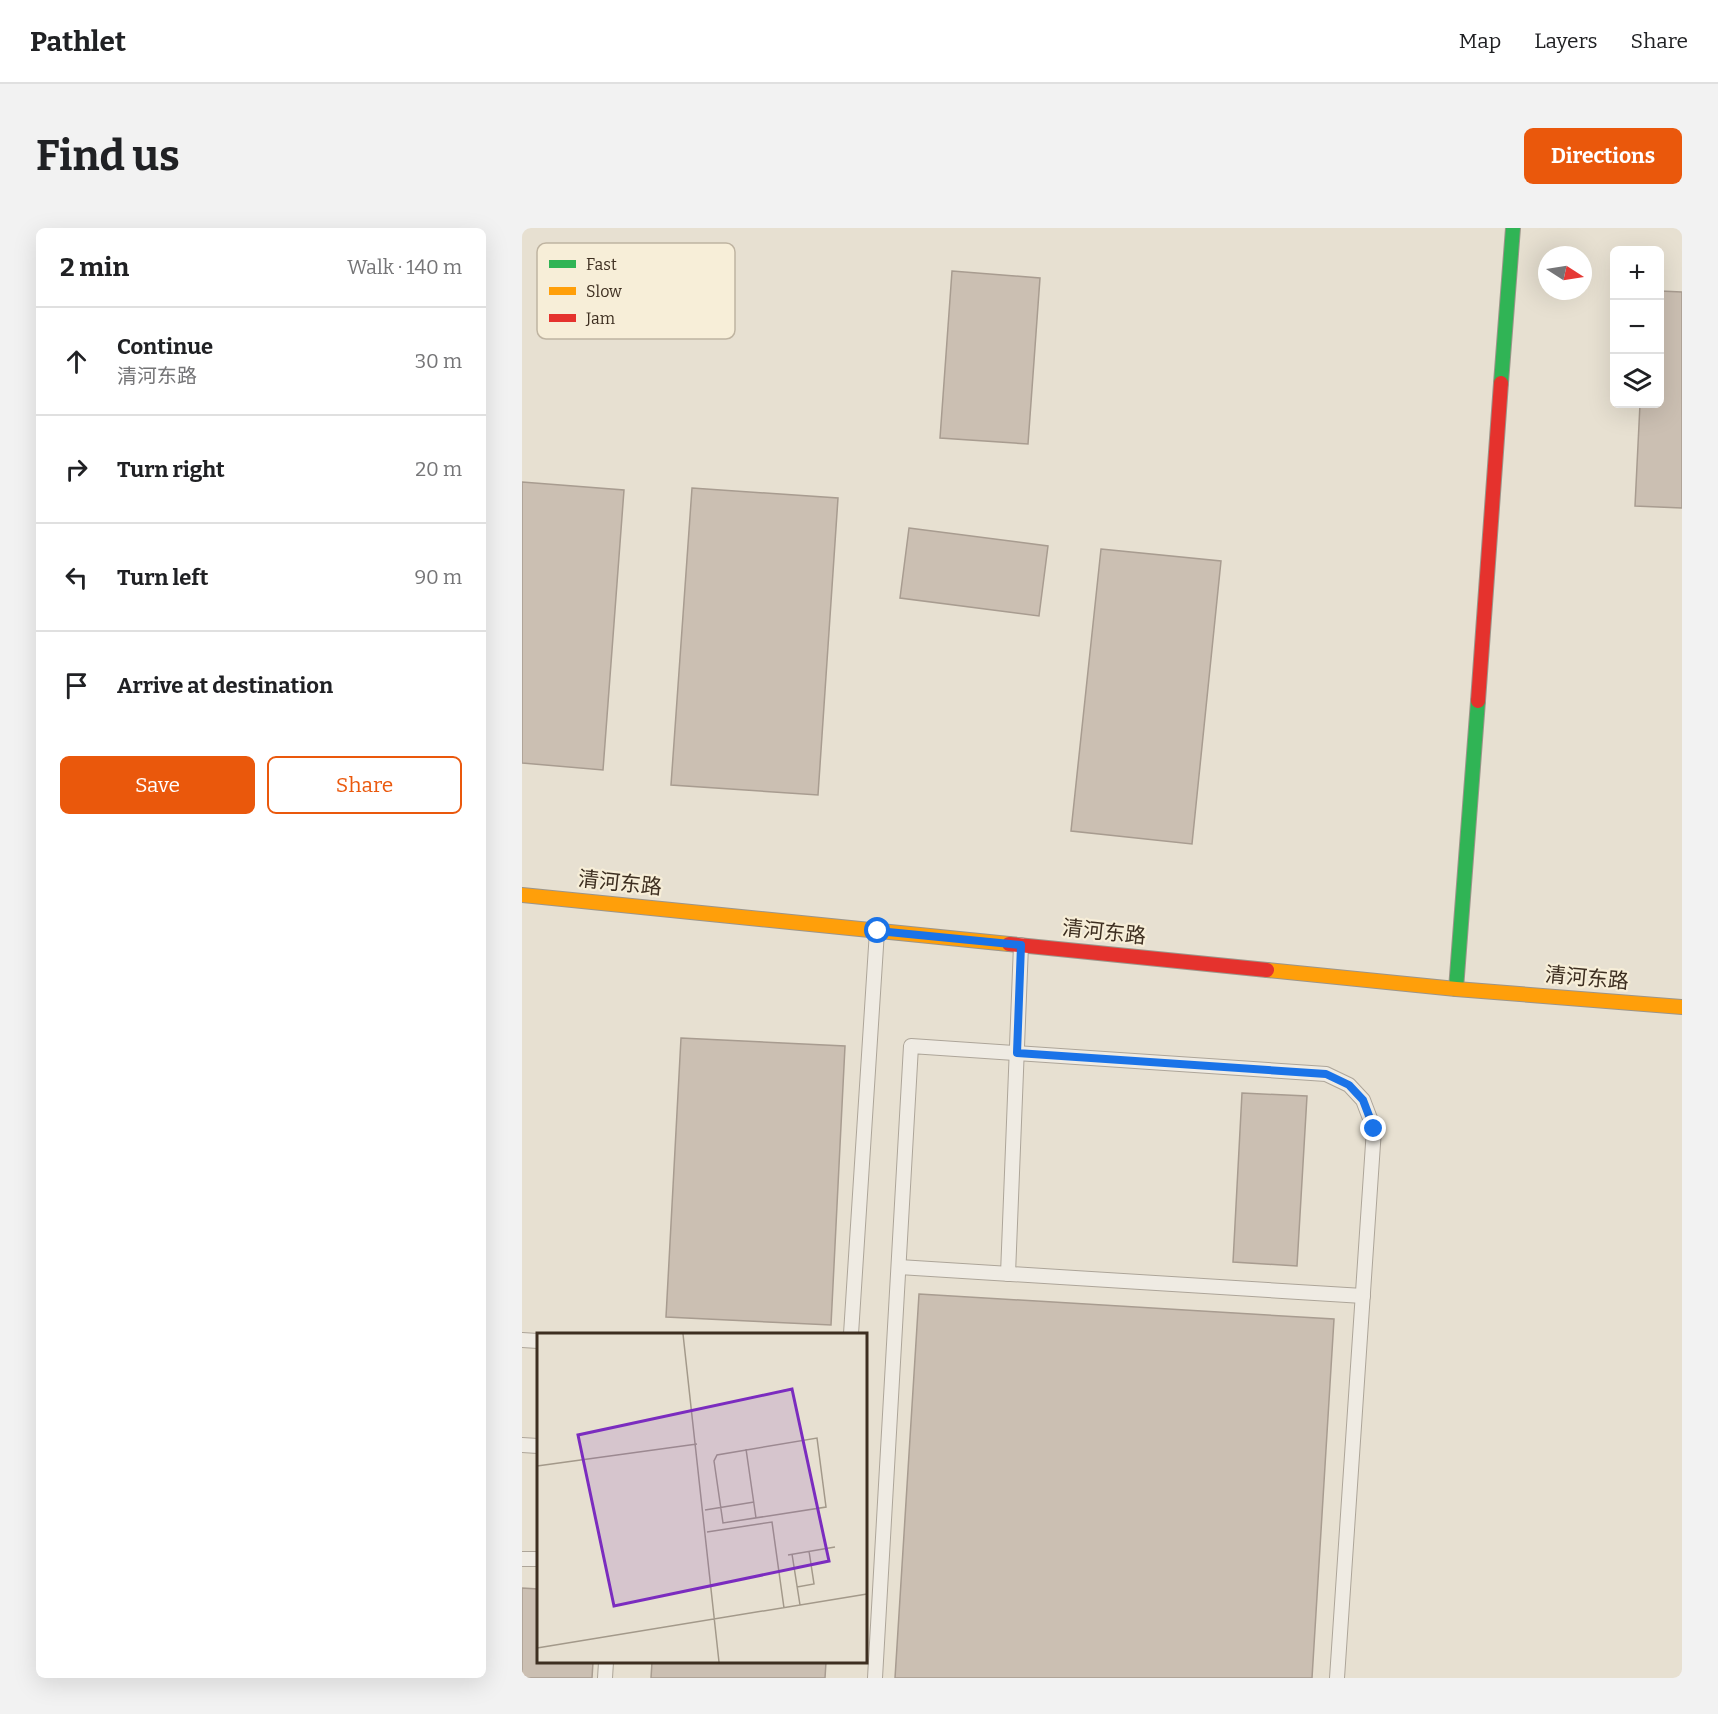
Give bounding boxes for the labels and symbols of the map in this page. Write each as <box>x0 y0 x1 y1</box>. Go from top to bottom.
legend <box>537 243 735 339</box>
north arrow <box>1538 246 1592 300</box>
text: Fast <box>586 255 617 274</box>
text: Slow <box>586 282 622 301</box>
text: Jam <box>585 309 615 328</box>
street label: 清河东路 <box>577 866 663 900</box>
street label: 清河东路 <box>1061 915 1147 949</box>
route start <box>864 917 890 943</box>
street label: 清河东路 <box>1544 961 1630 995</box>
route end <box>1360 1115 1386 1141</box>
inset map <box>537 1333 867 1663</box>

